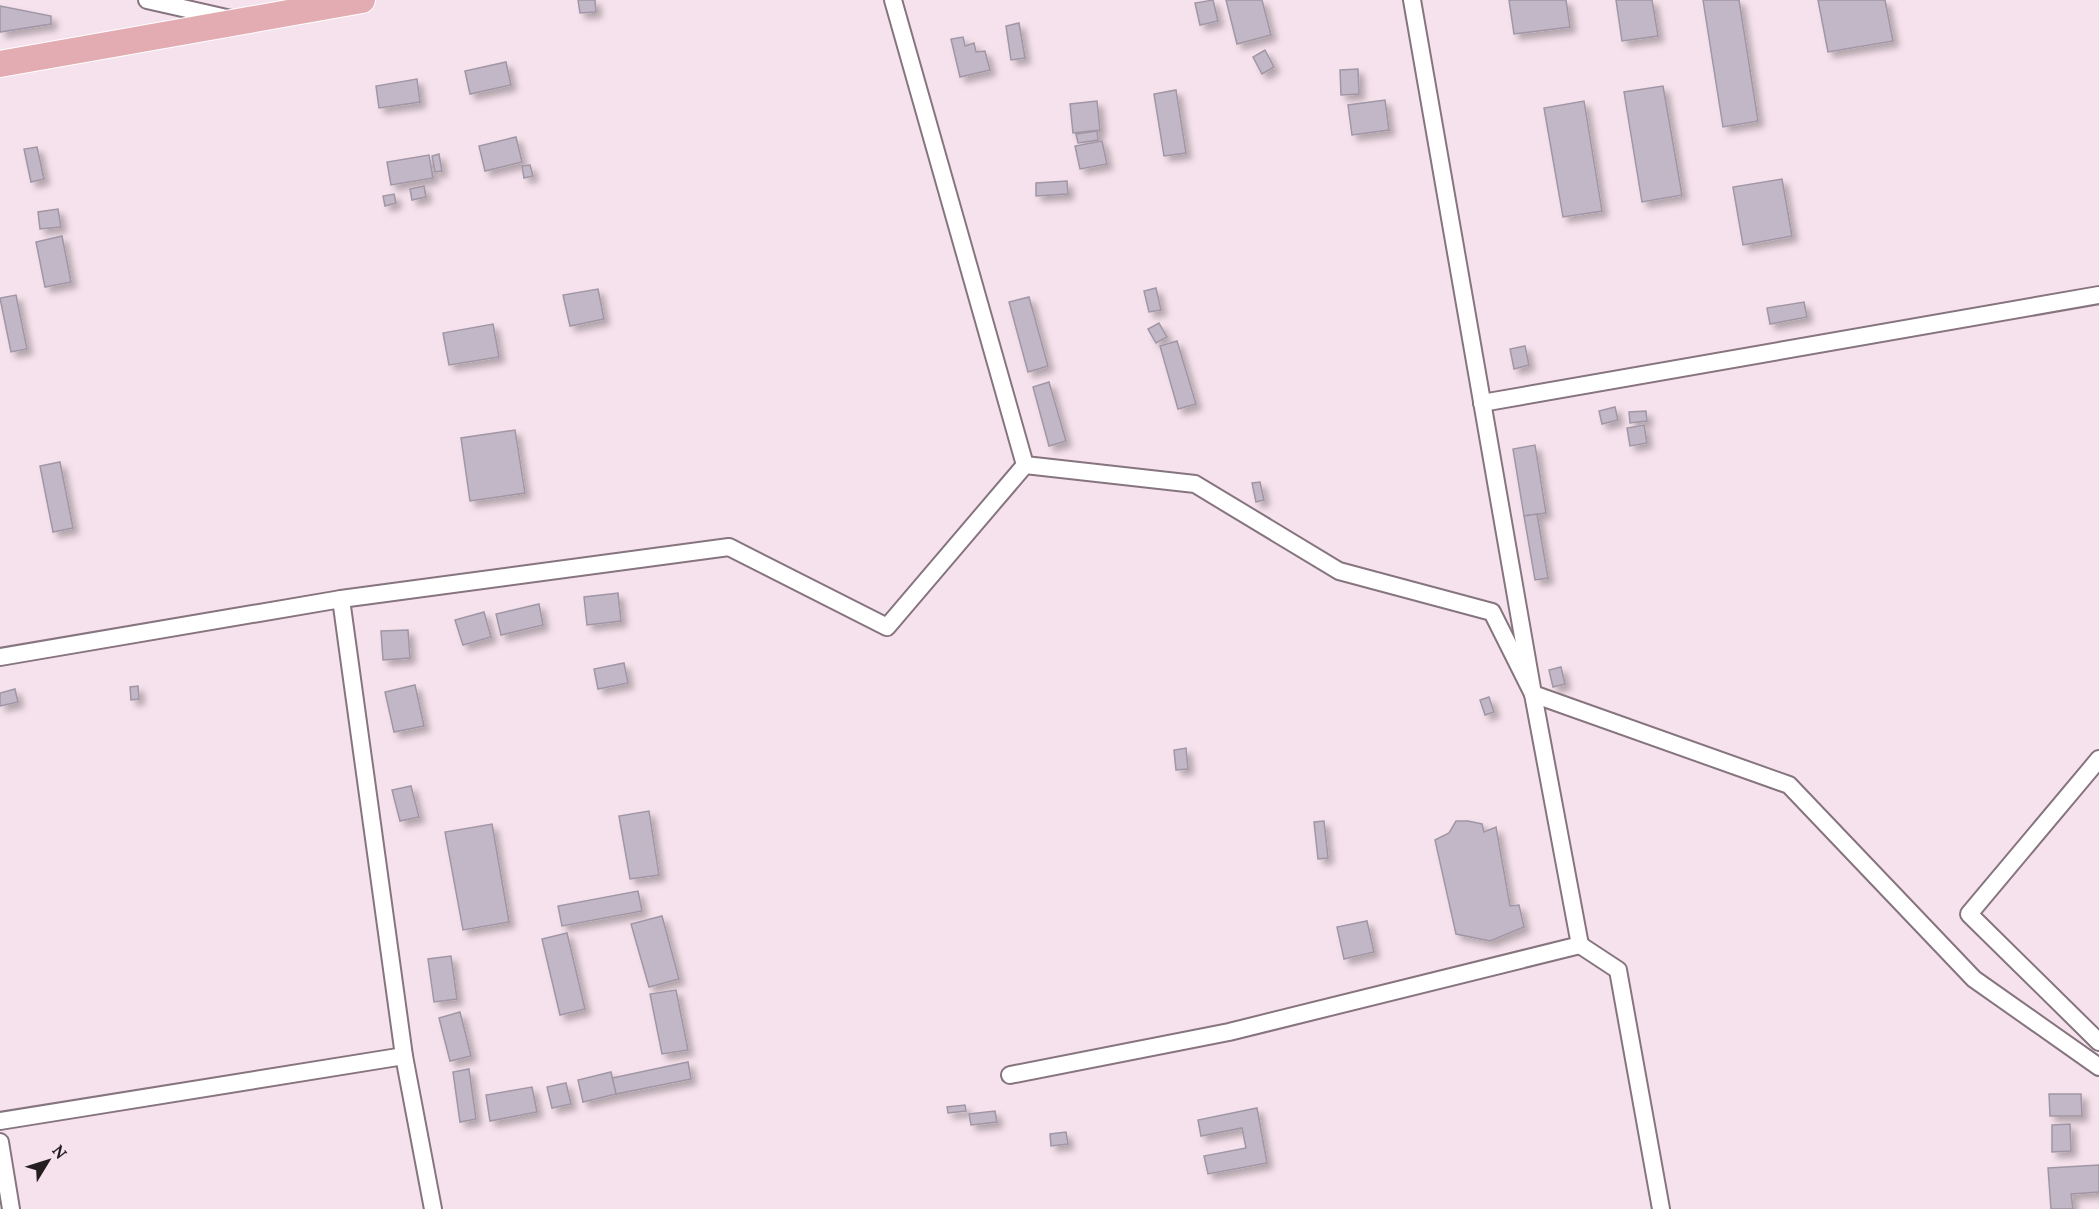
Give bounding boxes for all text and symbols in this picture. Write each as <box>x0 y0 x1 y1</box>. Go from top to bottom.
north arrow <box>18 1131 78 1191</box>
text: N <box>48 1141 72 1163</box>

